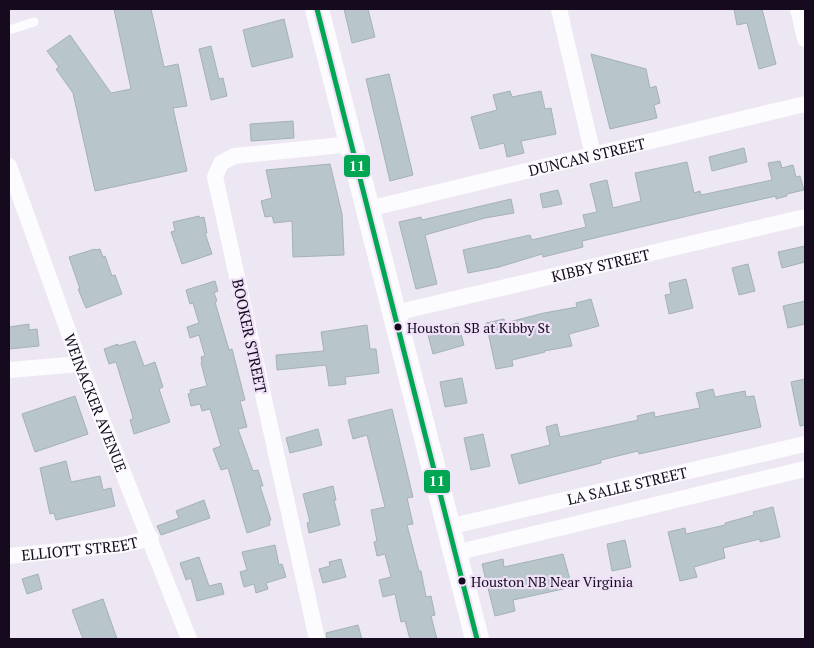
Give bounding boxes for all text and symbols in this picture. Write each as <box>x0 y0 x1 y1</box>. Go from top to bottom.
street label: DUNCAN STREET <box>526 133 647 180</box>
line badge: 11 <box>343 154 371 178</box>
text: 11 <box>349 156 365 175</box>
street label: KIBBY STREET <box>549 244 652 286</box>
street label: BOOKER STREET <box>228 277 272 395</box>
place label: Houston SB at Kibby St <box>407 318 551 337</box>
marker: Houston SB at Kibby St <box>393 322 403 332</box>
street label: WEINACKER AVENUE <box>60 331 132 475</box>
street label: LA SALLE STREET <box>565 462 689 509</box>
line badge: 11 <box>423 469 451 494</box>
text: 11 <box>429 471 445 490</box>
street label: ELLIOTT STREET <box>20 532 140 565</box>
place label: Houston NB Near Virginia <box>471 572 633 591</box>
marker: Houston NB Near Virginia <box>457 576 467 586</box>

